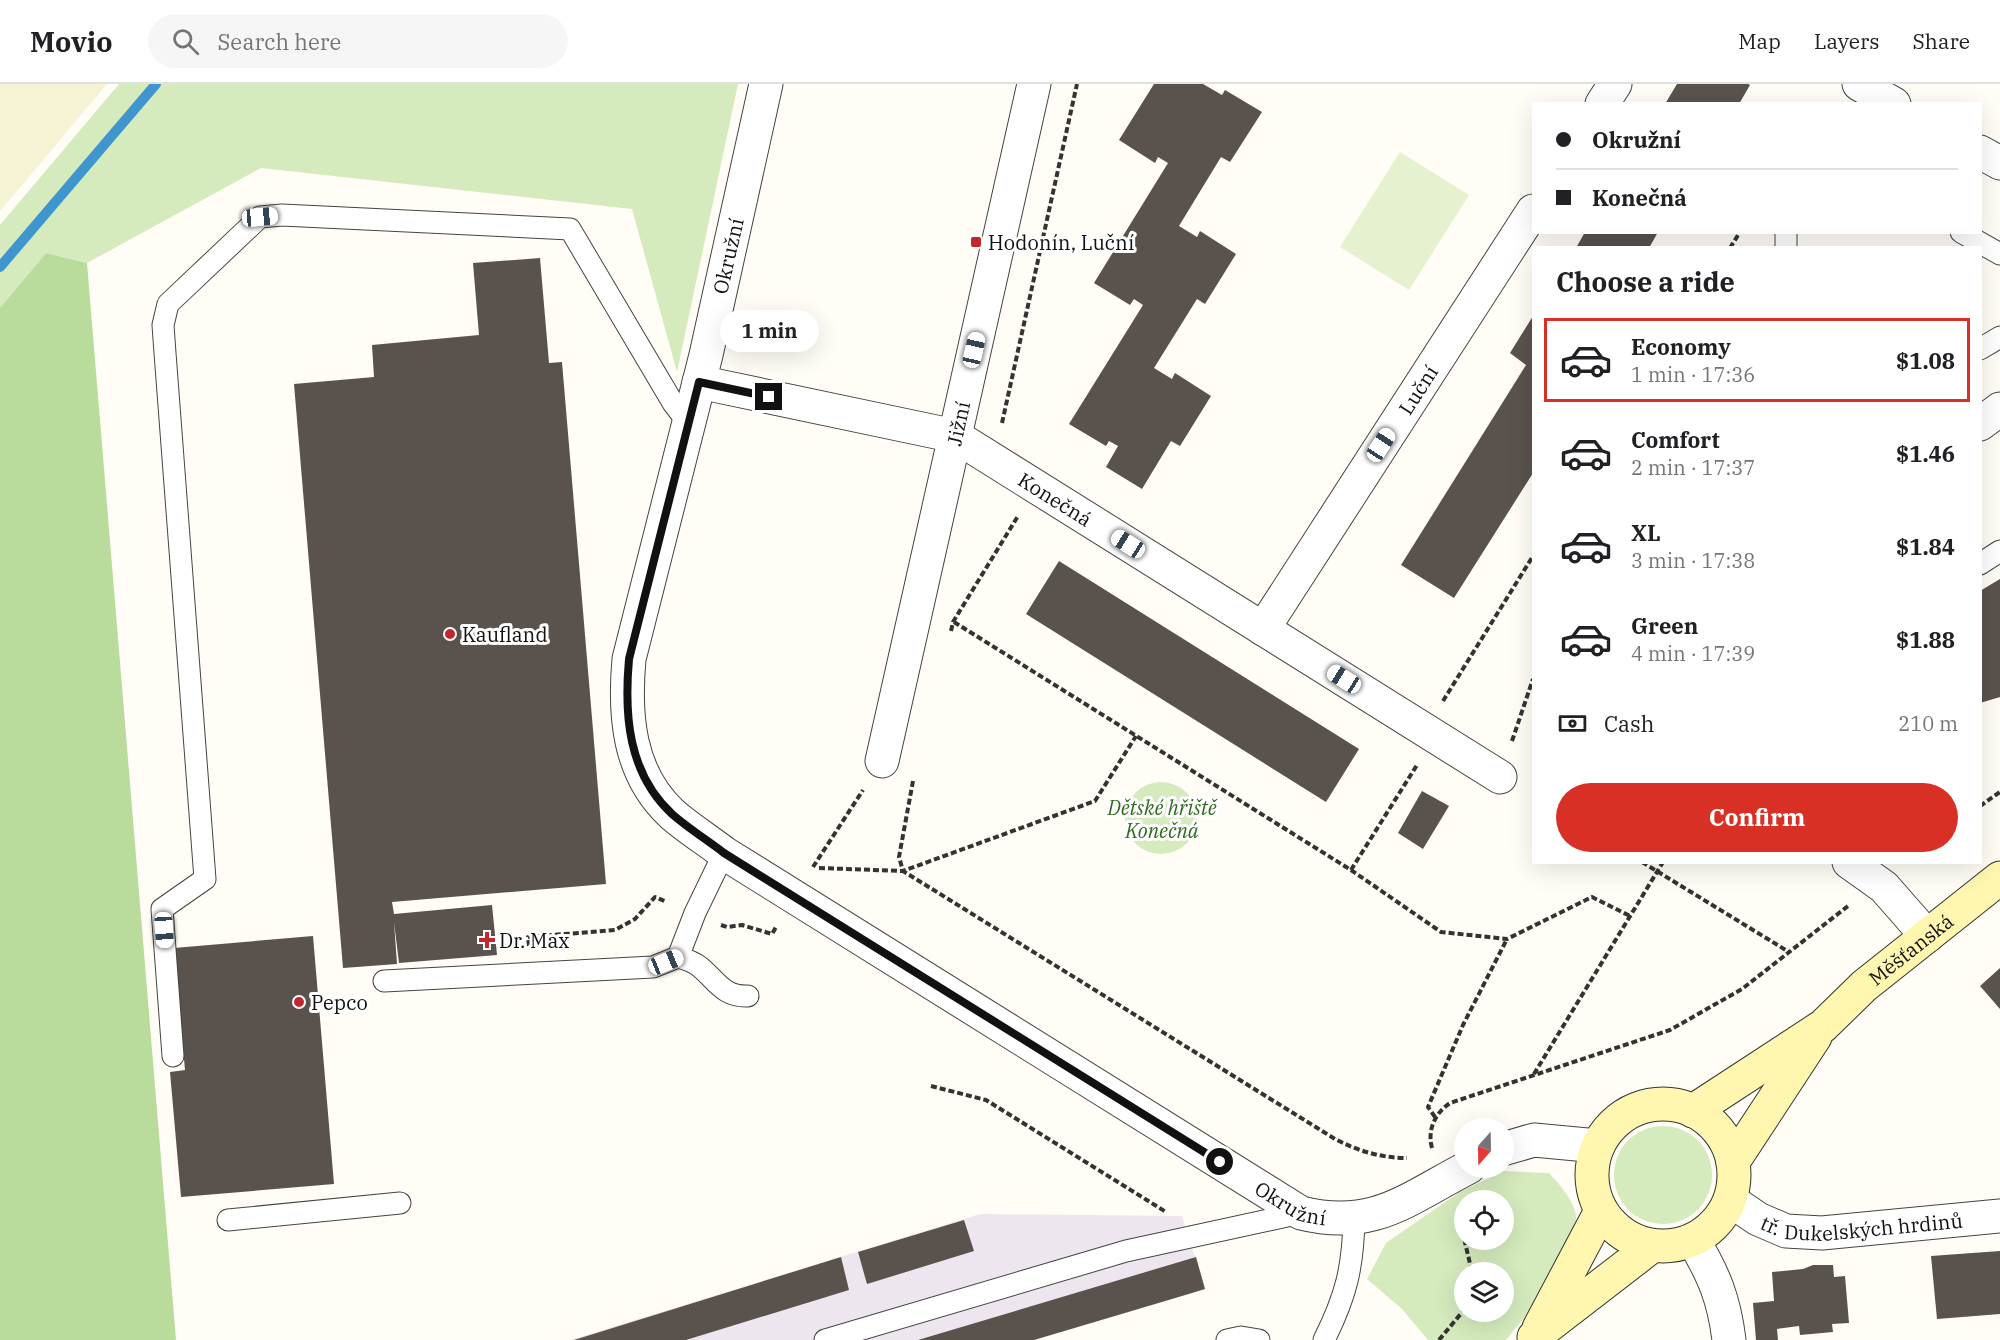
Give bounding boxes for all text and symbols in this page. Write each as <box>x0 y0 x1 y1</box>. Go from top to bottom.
search box <box>148 14 568 68</box>
text: Movio <box>30 23 112 60</box>
icon: search <box>169 25 202 58</box>
text: Search here <box>217 27 341 56</box>
text: Map <box>1738 27 1781 55</box>
text: Layers <box>1814 27 1880 55</box>
text: Share <box>1913 27 1970 55</box>
text: Okružní <box>1592 125 1681 154</box>
text: Konečná <box>1592 183 1687 212</box>
car <box>241 206 279 228</box>
street label: Okružní <box>706 216 750 296</box>
place label: Hodonín, Luční <box>988 229 1134 256</box>
marker: Hodonín, Luční <box>969 235 983 249</box>
text: Choose a ride <box>1556 264 1735 299</box>
callout: 1 min <box>720 310 818 352</box>
text: 1 min <box>742 317 798 344</box>
car <box>961 330 987 370</box>
text: Economy <box>1631 332 1731 361</box>
icon: car <box>1559 333 1613 387</box>
text: $1.08 <box>1896 346 1955 375</box>
street label: Luční <box>1392 360 1443 419</box>
text: 1 min · 17:36 <box>1631 361 1755 388</box>
route end <box>755 383 782 410</box>
street label: Jižní <box>940 399 976 448</box>
car <box>1364 425 1398 465</box>
text: Comfort <box>1631 425 1720 454</box>
icon: car <box>1559 426 1613 480</box>
text: $1.46 <box>1896 439 1955 468</box>
text: 2 min · 17:37 <box>1631 454 1755 481</box>
street label: Konečná <box>1013 465 1098 532</box>
text: XL <box>1631 518 1661 547</box>
icon: car <box>1559 519 1613 573</box>
car <box>1108 527 1148 561</box>
text: $1.84 <box>1896 532 1955 561</box>
text: 3 min · 17:38 <box>1631 547 1755 574</box>
text: Green <box>1631 611 1698 640</box>
icon: car <box>1559 612 1613 666</box>
place label: Kaufland <box>462 621 548 648</box>
text: $1.88 <box>1896 625 1955 654</box>
marker: Kaufland <box>443 627 457 641</box>
text: 4 min · 17:39 <box>1631 640 1755 667</box>
car <box>1324 662 1364 696</box>
icon: cash <box>1556 707 1589 740</box>
text: Cash <box>1604 709 1655 738</box>
text: 210 m <box>1898 710 1958 737</box>
button: Confirm <box>1556 783 1958 852</box>
park label: Dětské hřiště Konečná <box>1106 794 1218 844</box>
street label: Měšťanská <box>1863 907 1959 991</box>
car <box>154 911 174 949</box>
place label: Dr. Max <box>499 927 570 954</box>
marker: Dr. Max <box>480 933 494 947</box>
car <box>646 947 686 977</box>
place label: Pepco <box>311 989 368 1016</box>
marker: Pepco <box>292 995 306 1009</box>
north arrow <box>1454 1118 1514 1178</box>
map controls <box>1454 1118 1514 1322</box>
route start <box>1206 1148 1233 1175</box>
street label: Okružní <box>1250 1174 1328 1231</box>
button: locate <box>1454 1190 1514 1250</box>
street label: tř. Dukelských hrdinů <box>1757 1206 1964 1247</box>
button: layers <box>1454 1262 1514 1322</box>

